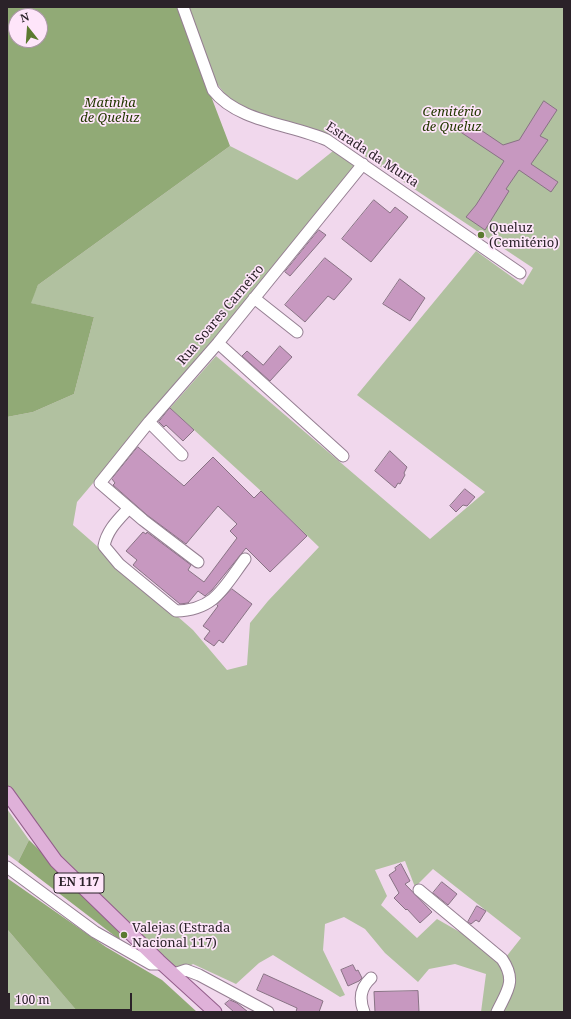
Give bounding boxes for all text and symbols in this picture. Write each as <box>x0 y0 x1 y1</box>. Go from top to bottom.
north arrow <box>8 8 48 48</box>
text: N <box>18 9 31 25</box>
park label: Matinha de Queluz <box>80 95 140 126</box>
park label: Cemitério de Queluz <box>422 104 482 135</box>
street label: Estrada da Murta <box>323 119 421 191</box>
place label: Queluz (Cemitério) <box>489 220 559 251</box>
marker: Queluz (Cemitério) <box>476 230 486 240</box>
street label: Rua Soares Carneiro <box>174 262 268 368</box>
road number: EN 117 <box>54 873 104 893</box>
place label: Valejas (Estrada Nacional 117) <box>132 920 230 951</box>
marker: Valejas (Estrada Nacional 117) <box>119 930 129 940</box>
scale bar <box>10 985 134 1011</box>
text: 100 m <box>15 991 50 1008</box>

